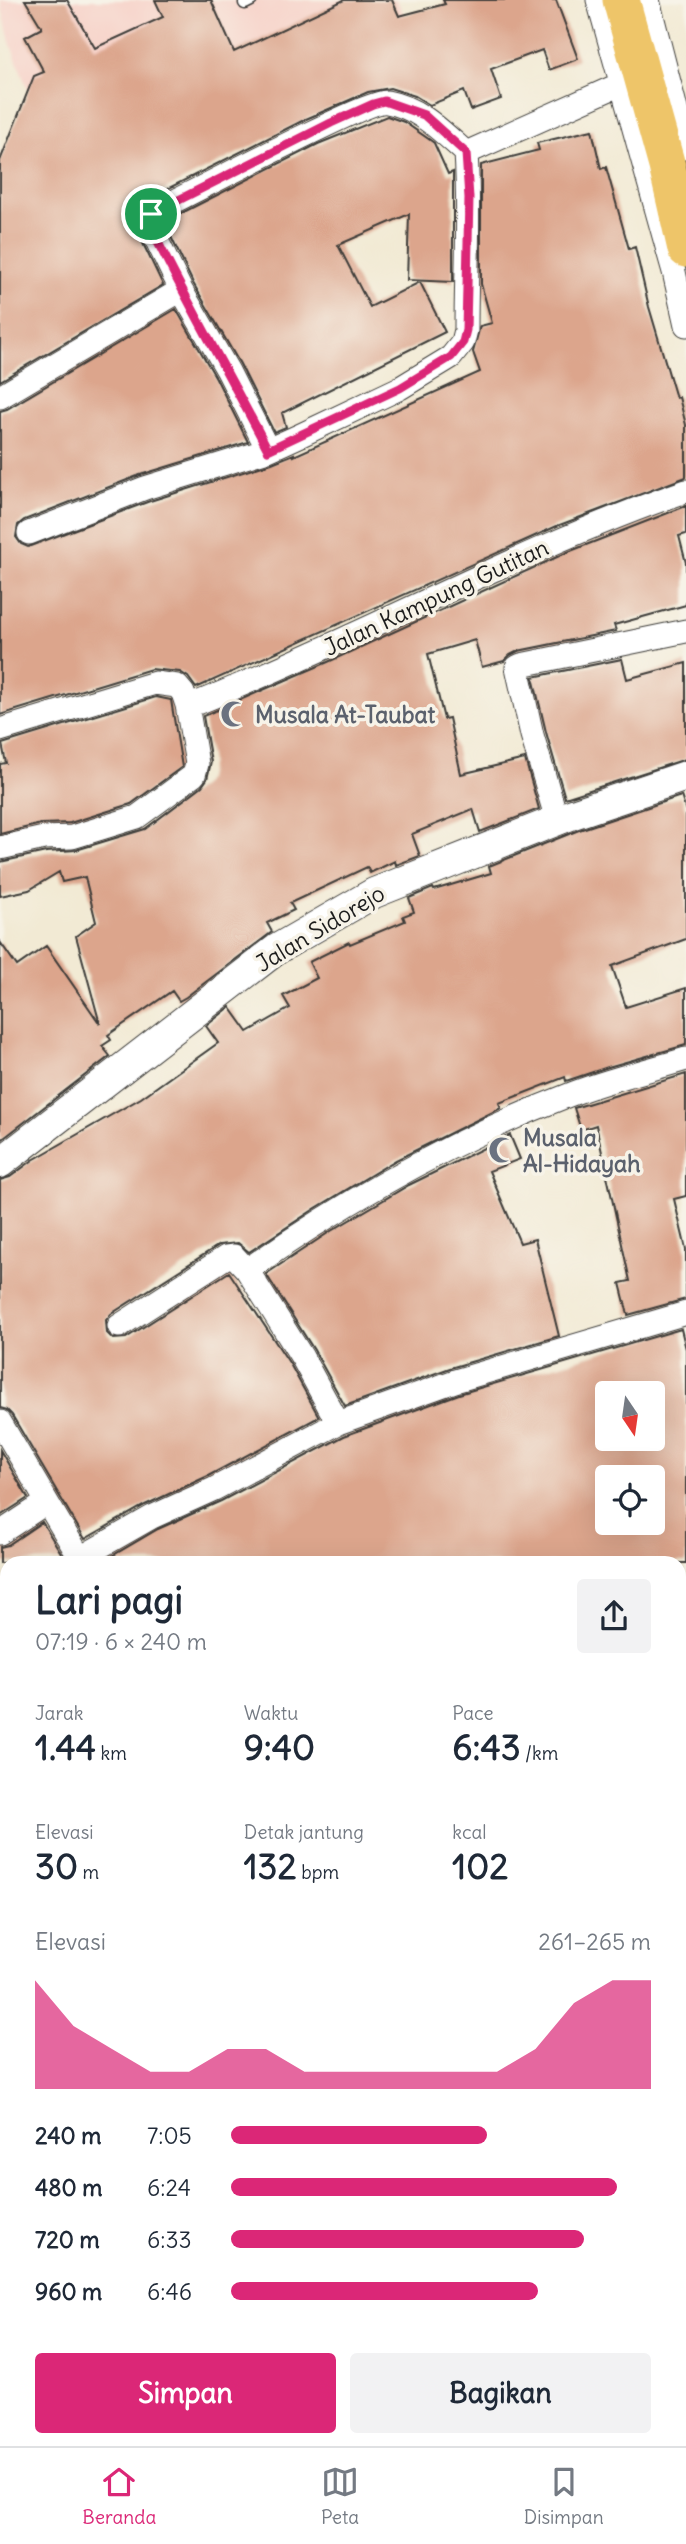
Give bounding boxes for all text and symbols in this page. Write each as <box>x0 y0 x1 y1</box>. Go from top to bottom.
pin <box>121 184 181 244</box>
icon: arrive <box>132 195 170 233</box>
street label: Jalan Kampung Gutitan <box>319 532 553 662</box>
mosque icon: Musala At-Taubat <box>219 699 249 729</box>
place label: Musala At-Taubat <box>255 700 436 729</box>
street label: Jalan Sidorejo <box>250 878 390 978</box>
place label: Musala Al-Hidayah <box>523 1123 640 1178</box>
mosque icon: Musala Al-Hidayah <box>487 1135 517 1165</box>
north arrow <box>595 1381 665 1451</box>
map controls <box>595 1381 665 1535</box>
button: locate <box>595 1465 665 1535</box>
text: Lari pagi <box>35 1577 183 1624</box>
button: share <box>577 1579 651 1653</box>
text: 07:19 · 6 × 240 m <box>35 1627 207 1656</box>
text: Jarak <box>35 1701 84 1725</box>
text: Waktu <box>244 1701 298 1725</box>
text: Pace <box>452 1701 494 1725</box>
text: 1.44 <box>35 1725 96 1769</box>
text: 9:40 <box>244 1725 315 1769</box>
text: 6:43 <box>452 1725 521 1769</box>
text: km <box>96 1741 127 1765</box>
text: /km <box>521 1741 558 1765</box>
text: Elevasi <box>35 1820 94 1844</box>
text: Detak jantung <box>244 1820 364 1844</box>
text: kcal <box>452 1820 487 1844</box>
text: 30 <box>35 1844 78 1888</box>
text: 132 <box>244 1844 297 1888</box>
text: 102 <box>452 1844 508 1888</box>
text: m <box>78 1860 99 1884</box>
text: bpm <box>297 1860 339 1884</box>
text: Elevasi <box>35 1927 106 1956</box>
text: 261–265 m <box>538 1927 651 1956</box>
text: 240 m <box>35 2121 101 2150</box>
text: 7:05 <box>147 2121 192 2150</box>
text: 480 m <box>35 2173 102 2202</box>
text: 6:24 <box>147 2173 191 2202</box>
text: 720 m <box>35 2225 100 2254</box>
text: 6:33 <box>147 2225 192 2254</box>
text: 960 m <box>35 2277 102 2306</box>
text: 6:46 <box>147 2277 192 2306</box>
button: Simpan <box>35 2353 336 2433</box>
button: Bagikan <box>350 2353 651 2433</box>
tab: Beranda <box>82 2463 156 2529</box>
tab: Peta <box>321 2463 359 2529</box>
tab: Disimpan <box>524 2463 604 2529</box>

